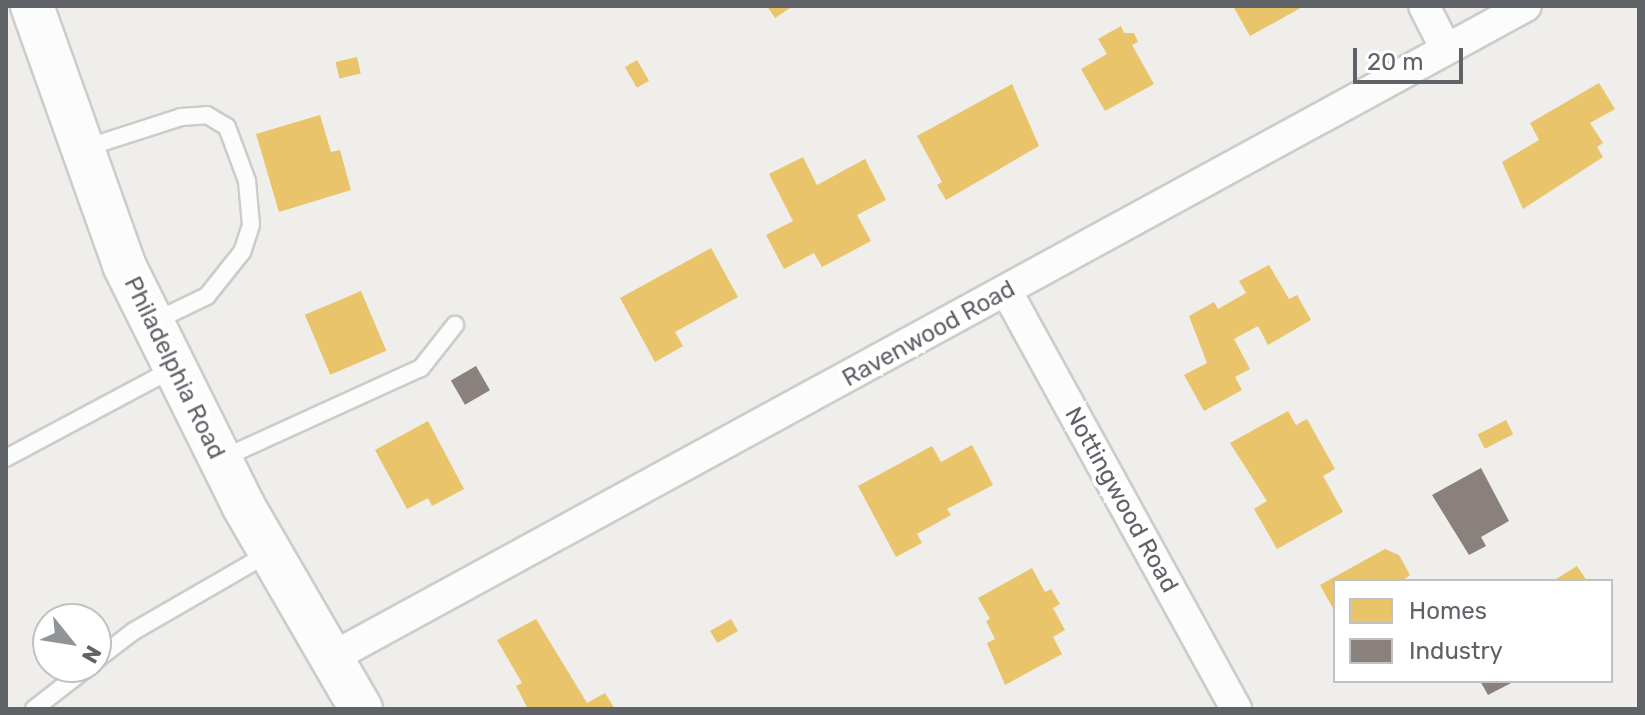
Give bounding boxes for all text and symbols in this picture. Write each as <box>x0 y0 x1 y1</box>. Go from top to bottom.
scale bar <box>1357 32 1467 82</box>
text: 20 m <box>1367 48 1424 76</box>
street label: Philadelphia Road <box>117 272 231 464</box>
street label: Ravenwood Road <box>838 275 1020 393</box>
street label: Nottingwood Road <box>1058 402 1184 598</box>
legend <box>1333 579 1613 683</box>
text: Homes <box>1409 597 1487 625</box>
north arrow <box>32 603 112 683</box>
text: Industry <box>1409 637 1503 665</box>
text: N <box>76 641 107 668</box>

